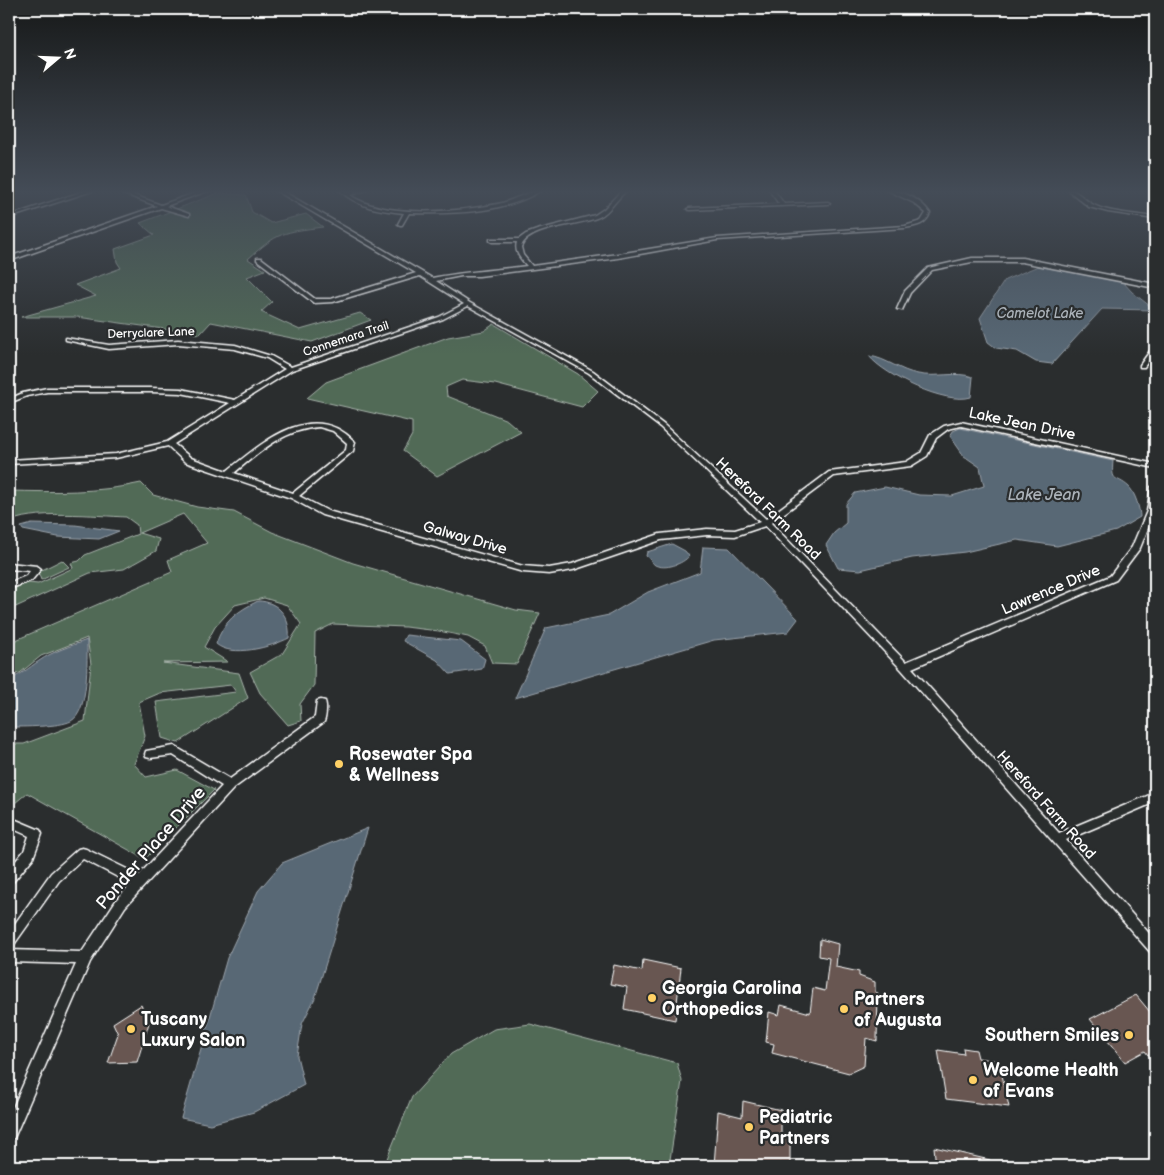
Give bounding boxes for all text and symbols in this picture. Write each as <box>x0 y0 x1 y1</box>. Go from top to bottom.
north arrow <box>32 32 82 82</box>
text: N <box>60 46 80 62</box>
water label: Camelot Lake <box>996 305 1084 322</box>
street label: Connemara Trail <box>301 318 391 360</box>
street label: Derryclare Lane <box>107 324 195 342</box>
street label: Lake Jean Drive <box>967 403 1077 445</box>
street label: Hereford Farm Road <box>711 454 825 564</box>
water label: Lake Jean <box>1007 486 1081 505</box>
street label: Galway Drive <box>421 517 509 559</box>
street label: Lawrence Drive <box>999 561 1103 619</box>
place label: Rosewater Spa & Wellness <box>349 744 472 786</box>
street label: Hereford Farm Road <box>992 747 1100 863</box>
marker: Rosewater Spa & Wellness <box>333 758 345 770</box>
street label: Ponder Place Drive <box>92 782 210 914</box>
place label: Georgia Carolina Orthopedics <box>662 978 802 1020</box>
place label: Partners of Augusta <box>854 989 942 1031</box>
marker: Georgia Carolina Orthopedics <box>646 992 658 1004</box>
marker: Partners of Augusta <box>838 1003 850 1015</box>
place label: Tuscany Luxury Salon <box>141 1009 245 1051</box>
marker: Tuscany Luxury Salon <box>125 1023 137 1035</box>
place label: Southern Smiles <box>985 1025 1119 1046</box>
marker: Southern Smiles <box>1123 1029 1135 1041</box>
place label: Welcome Health of Evans <box>983 1060 1119 1102</box>
marker: Welcome Health of Evans <box>967 1074 979 1086</box>
place label: Pediatric Partners <box>759 1107 833 1149</box>
marker: Pediatric Partners <box>743 1121 755 1133</box>

